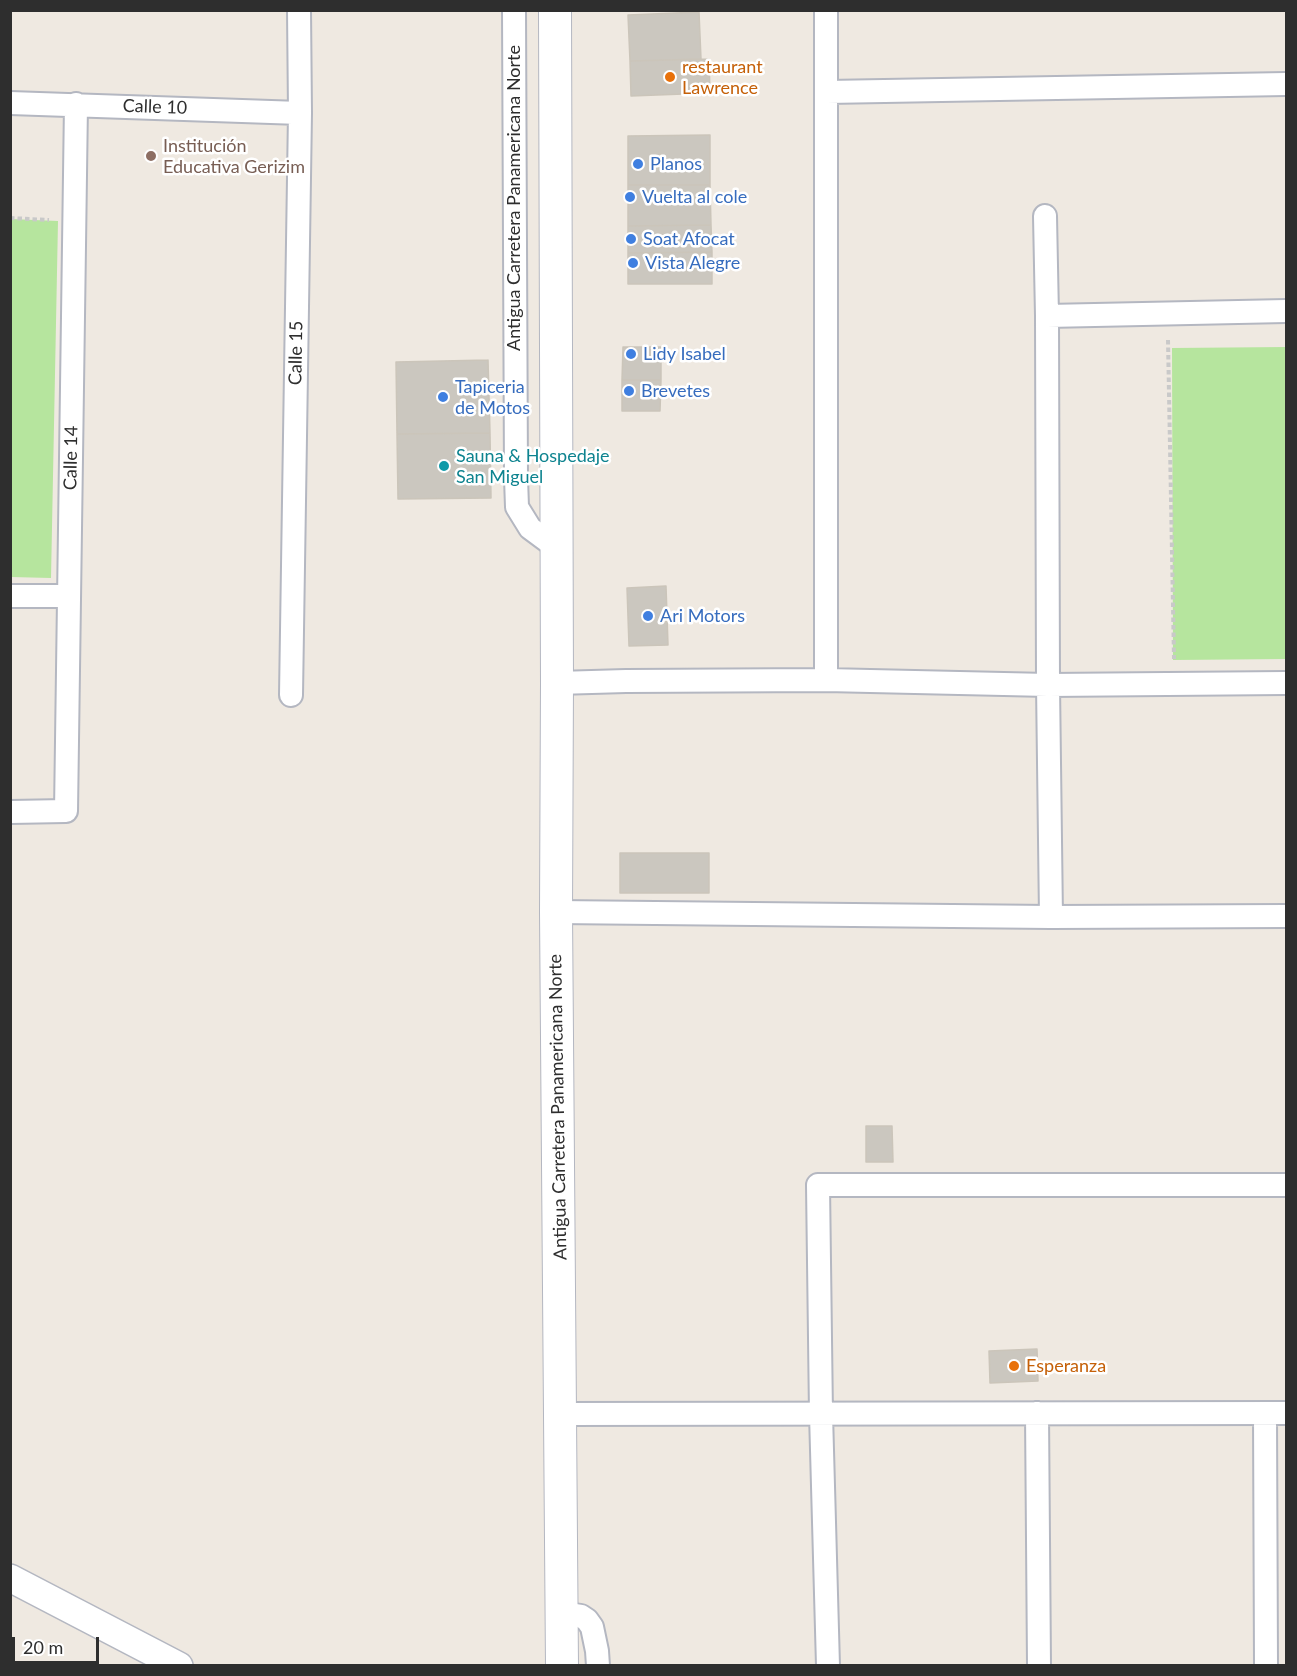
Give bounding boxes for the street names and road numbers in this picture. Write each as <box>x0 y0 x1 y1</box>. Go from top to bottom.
street label: Antigua Carretera Panamericana Norte <box>503 45 525 351</box>
street label: Calle 10 <box>122 95 188 119</box>
street label: Calle 15 <box>285 321 307 385</box>
street label: Calle 14 <box>60 426 82 490</box>
street label: Antigua Carretera Panamericana Norte <box>545 954 571 1260</box>

